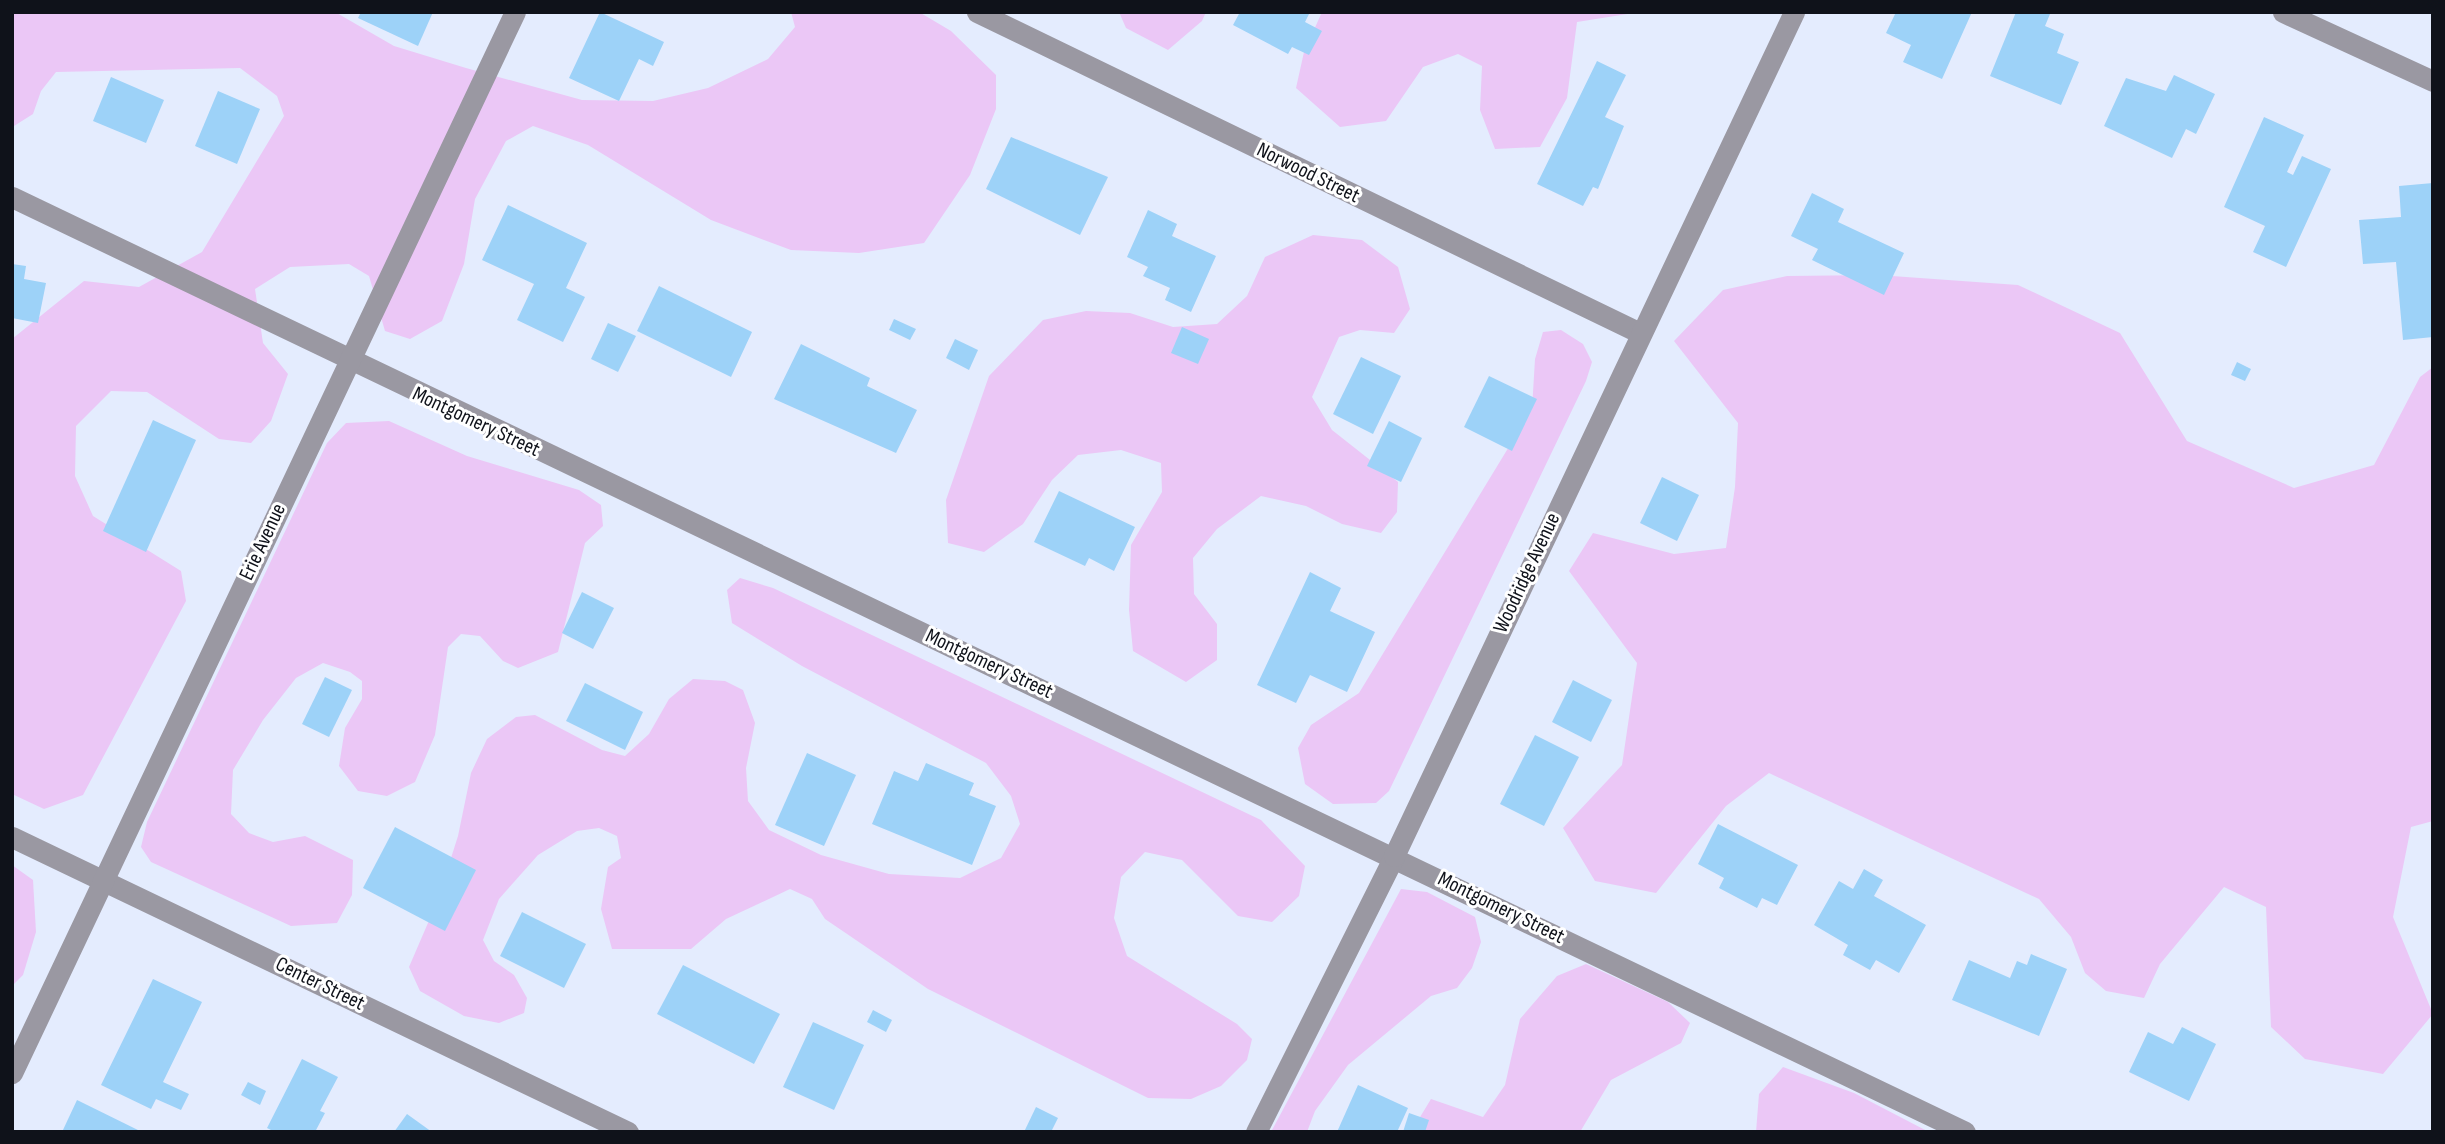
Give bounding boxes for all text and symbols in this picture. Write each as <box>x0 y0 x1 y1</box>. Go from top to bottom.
street label: Norwood Street <box>1252 137 1364 209</box>
street label: Montgomery Street <box>408 382 544 462</box>
street label: Erie Avenue <box>234 500 292 584</box>
street label: Woodridge Avenue <box>1488 509 1566 637</box>
street label: Montgomery Street <box>921 624 1057 704</box>
street label: Montgomery Street <box>1434 867 1568 949</box>
street label: Center Street <box>271 952 369 1016</box>

